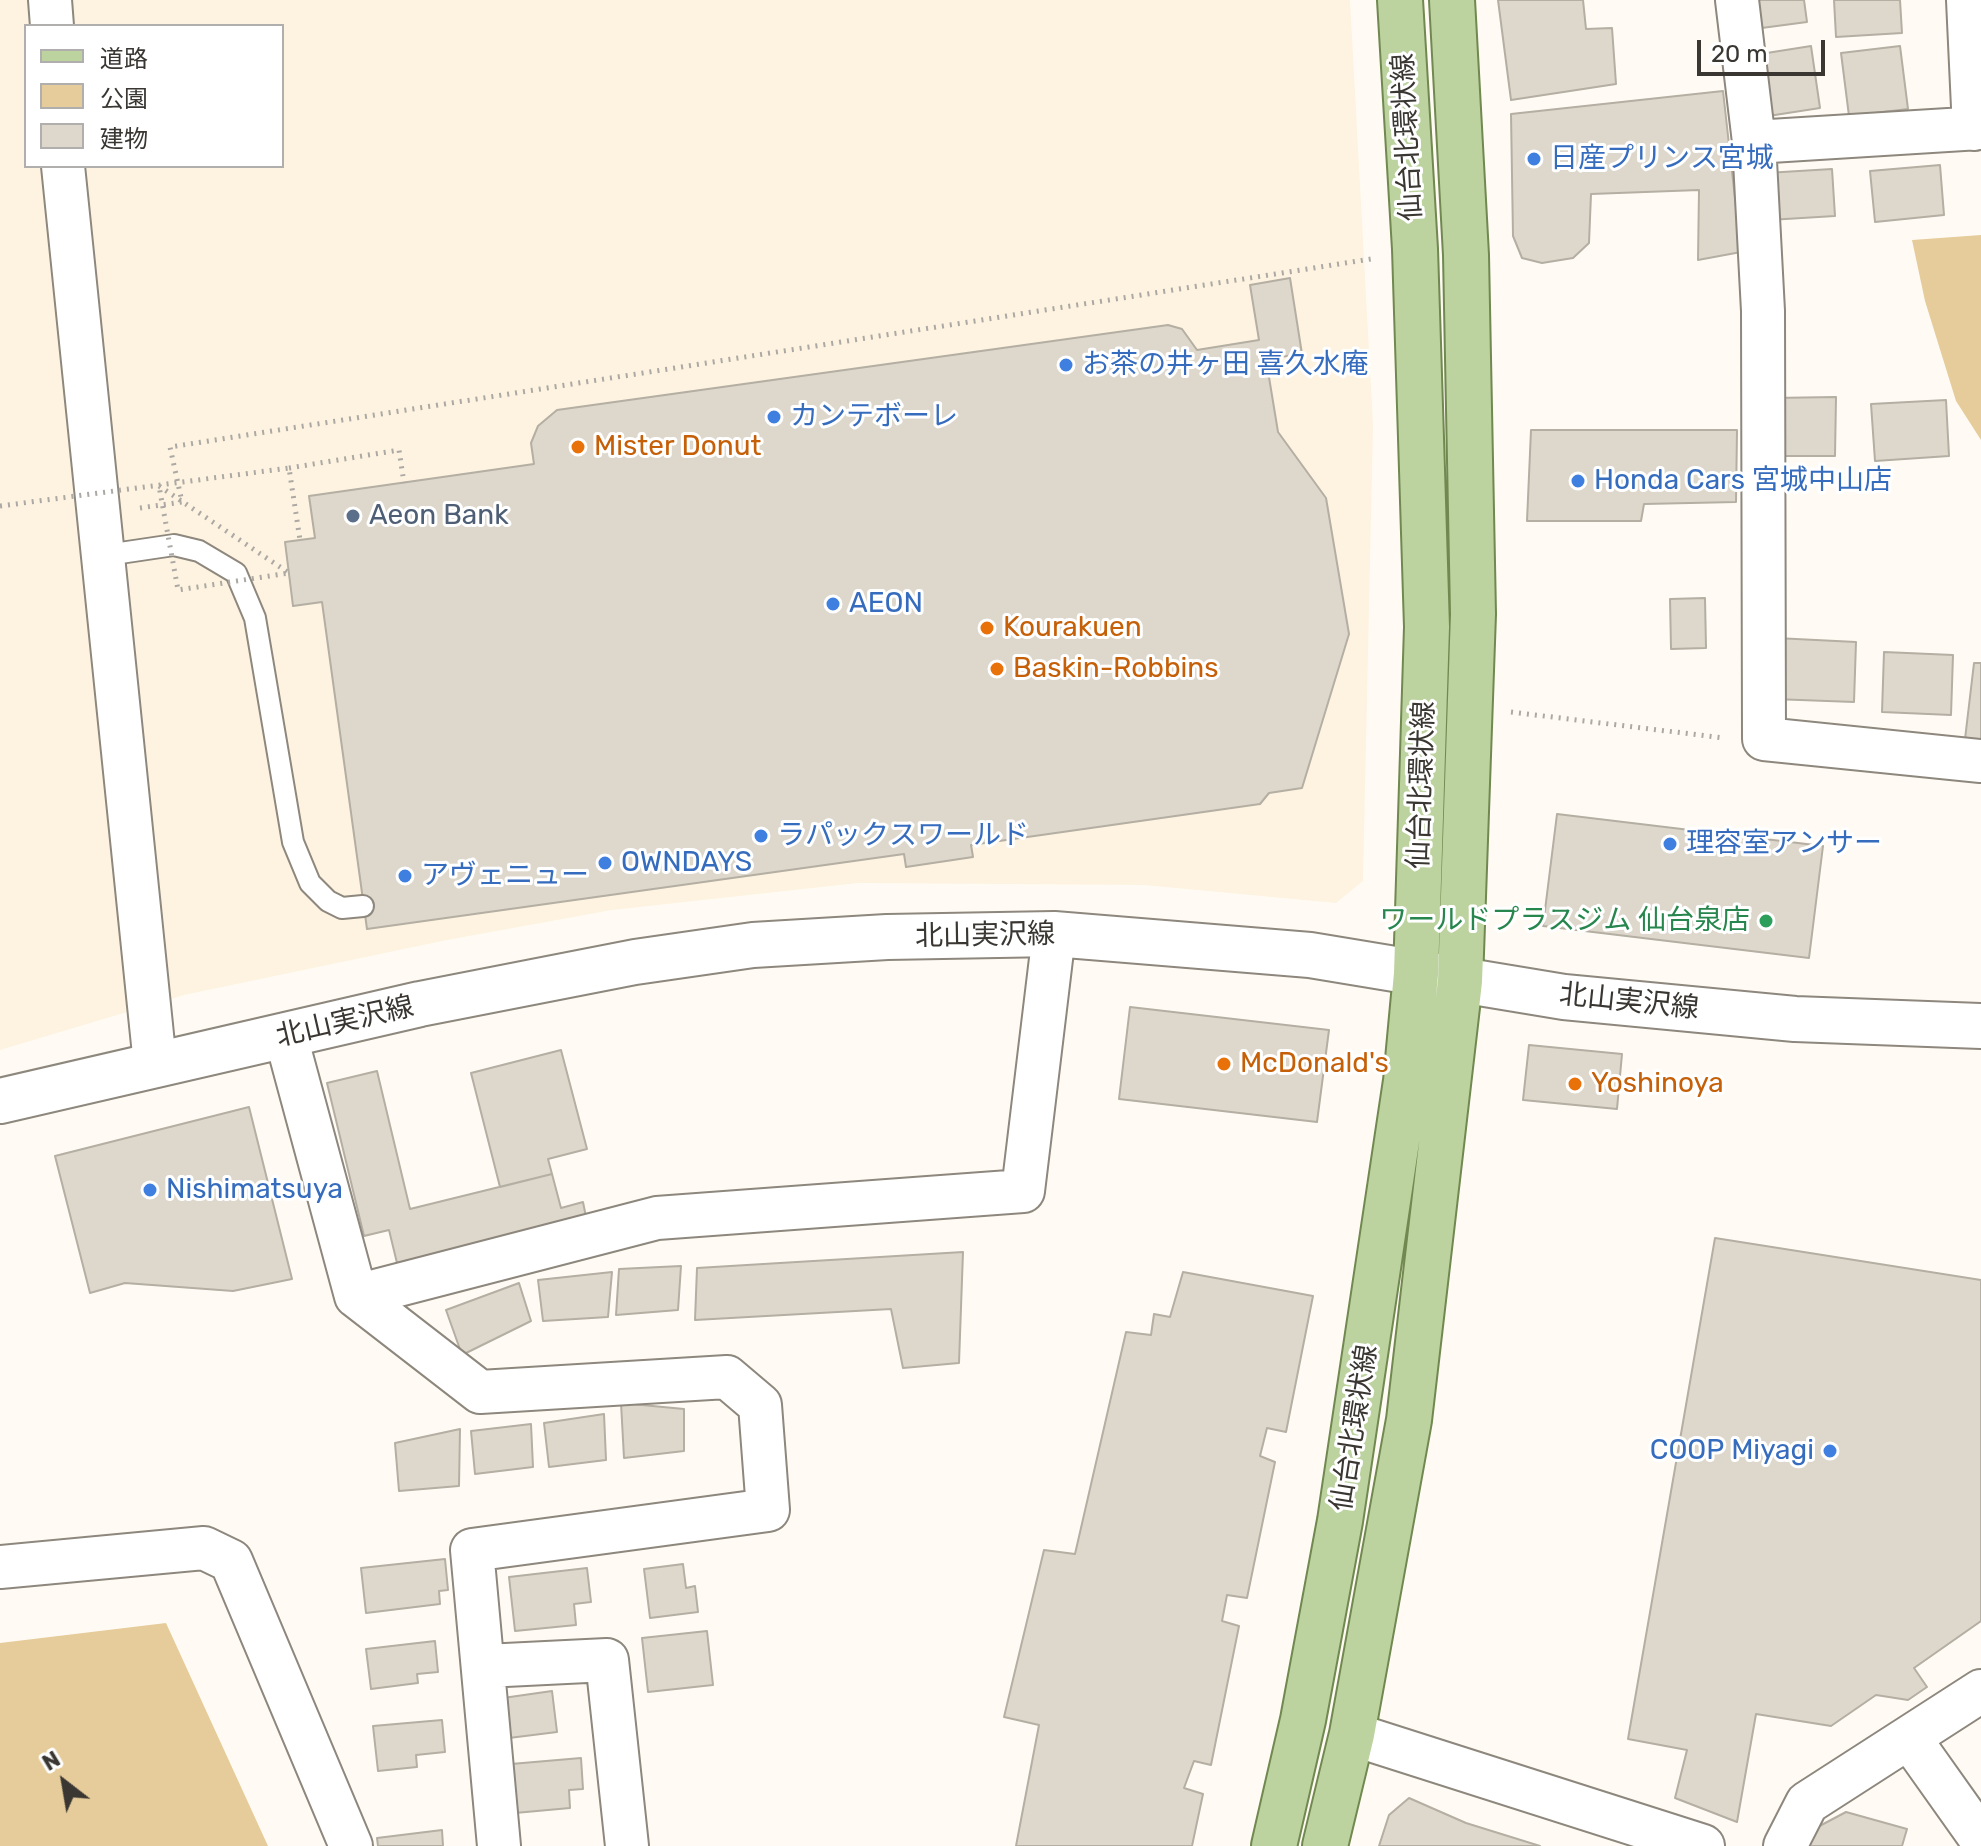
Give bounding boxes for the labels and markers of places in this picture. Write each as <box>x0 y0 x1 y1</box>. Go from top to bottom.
place label: 日産プリンス宮城 <box>1550 142 1774 176</box>
marker: 日産プリンス宮城 <box>1525 150 1543 168</box>
place label: お茶の井ヶ田 喜久水庵 <box>1082 348 1369 382</box>
marker: お茶の井ヶ田 喜久水庵 <box>1057 356 1075 374</box>
place label: カンテボーレ <box>790 400 958 434</box>
marker: カンテボーレ <box>765 408 783 426</box>
place label: Mister Donut <box>594 430 762 464</box>
marker: Mister Donut <box>569 438 587 456</box>
place label: Honda Cars 宮城中山店 <box>1594 464 1892 498</box>
marker: Honda Cars 宮城中山店 <box>1569 472 1587 490</box>
place label: Aeon Bank <box>369 499 509 533</box>
marker: Aeon Bank <box>344 507 362 525</box>
place label: AEON <box>849 587 923 621</box>
marker: AEON <box>824 595 842 613</box>
place label: Kourakuen <box>1003 611 1142 645</box>
marker: Kourakuen <box>978 619 996 637</box>
place label: Baskin-Robbins <box>1013 652 1219 686</box>
marker: Baskin-Robbins <box>988 660 1006 678</box>
place label: ラパックスワールド <box>777 819 1029 853</box>
marker: ラパックスワールド <box>752 827 770 845</box>
place label: 理容室アンサー <box>1686 827 1882 861</box>
marker: 理容室アンサー <box>1661 835 1679 853</box>
place label: OWNDAYS <box>621 846 752 880</box>
marker: OWNDAYS <box>596 854 614 872</box>
place label: アヴェニュー <box>421 859 589 893</box>
marker: アヴェニュー <box>396 867 414 885</box>
place label: ワールドプラスジム 仙台泉店 <box>1379 904 1750 938</box>
marker: ワールドプラスジム 仙台泉店 <box>1757 912 1775 930</box>
place label: McDonald's <box>1240 1047 1389 1081</box>
marker: McDonald's <box>1215 1055 1233 1073</box>
place label: Yoshinoya <box>1591 1067 1724 1101</box>
marker: Yoshinoya <box>1566 1075 1584 1093</box>
place label: Nishimatsuya <box>166 1173 343 1207</box>
marker: Nishimatsuya <box>141 1181 159 1199</box>
place label: COOP Miyagi <box>1650 1434 1814 1468</box>
marker: COOP Miyagi <box>1821 1442 1839 1460</box>

